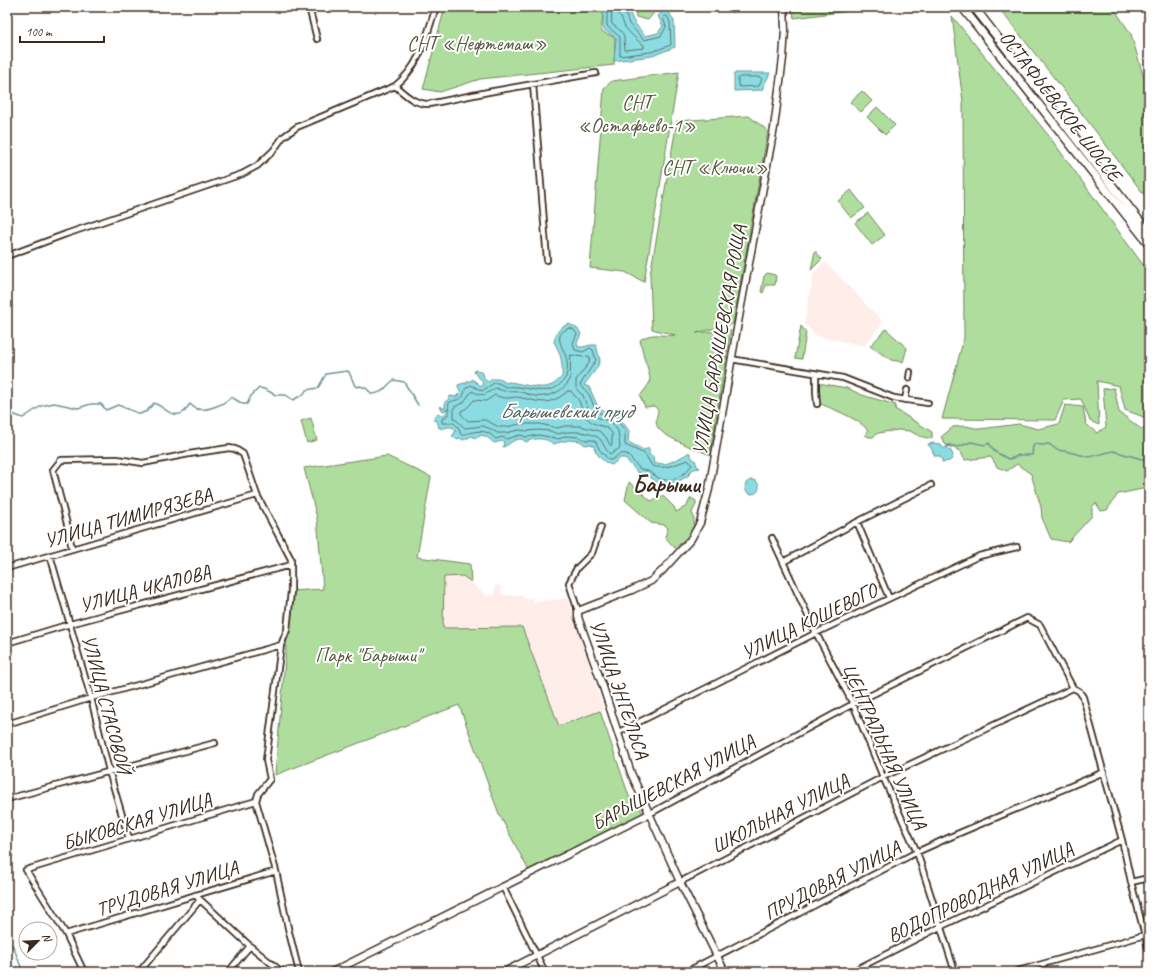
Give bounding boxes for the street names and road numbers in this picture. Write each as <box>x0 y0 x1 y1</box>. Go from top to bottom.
street label: ОСТАФЬЕВСКОЕ ШОССЕ <box>994 26 1129 188</box>
street label: УЛИЦА БАРЫШЕВСКАЯ РОЩА <box>687 222 752 457</box>
street label: УЛИЦА ТИМИРЯЗЕВА <box>41 481 216 553</box>
street label: УЛИЦА ЧКАЛОВА <box>77 559 214 618</box>
street label: УЛИЦА КОШЕВОГО <box>737 577 883 665</box>
street label: УЛИЦА ЭНГЕЛЬСА <box>584 616 655 763</box>
street label: УЛИЦА СТАСОВОЙ <box>76 632 138 779</box>
street label: ЦЕНТРАЛЬНАЯ УЛИЦА <box>837 659 933 834</box>
street label: БАРЫШЕВСКАЯ УЛИЦА <box>587 728 760 836</box>
street label: ШКОЛЬНАЯ УЛИЦА <box>707 768 854 859</box>
street label: БЫКОВСКАЯ УЛИЦА <box>60 787 216 856</box>
street label: ПРУДОВАЯ УЛИЦА <box>760 835 905 926</box>
street label: ВОДОПРОВОДНАЯ УЛИЦА <box>883 836 1078 948</box>
street label: ТРУДОВАЯ УЛИЦА <box>93 855 242 922</box>

